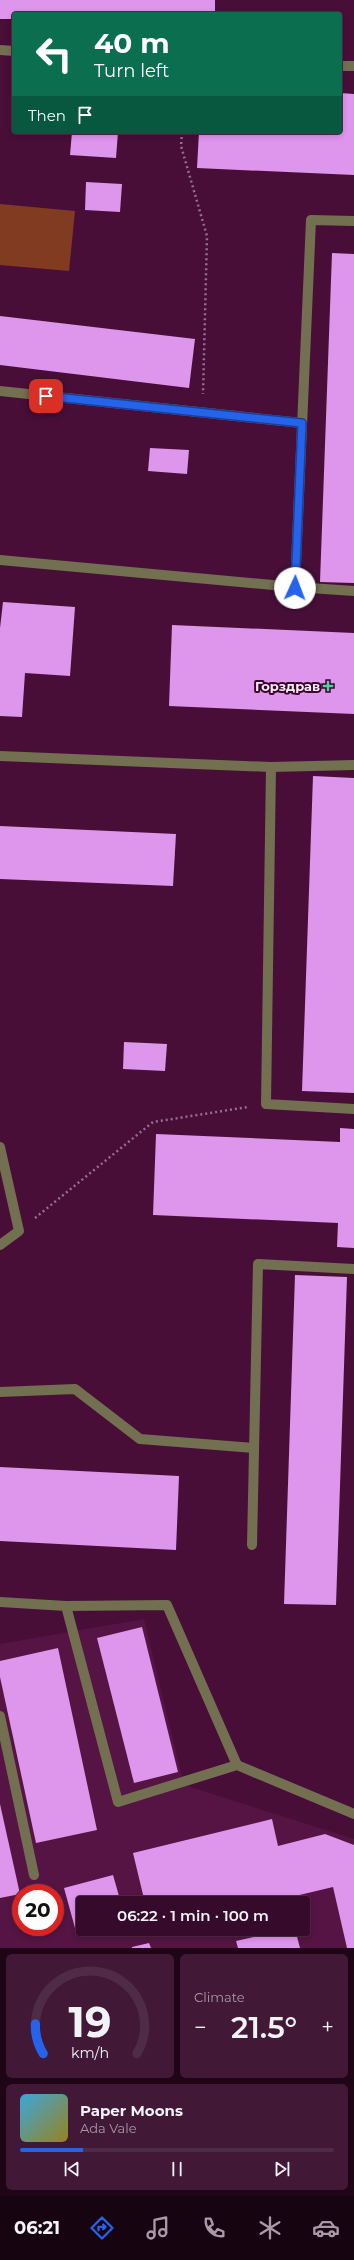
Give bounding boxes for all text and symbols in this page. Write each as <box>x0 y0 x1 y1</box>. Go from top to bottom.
text: 40 m <box>94 26 170 60</box>
icon: left <box>28 28 80 80</box>
text: Turn left <box>94 60 169 82</box>
icon: arrive <box>74 104 96 126</box>
text: Then <box>28 106 66 125</box>
pin <box>29 379 63 413</box>
icon: arrive <box>35 385 57 407</box>
position arrow <box>274 567 316 609</box>
place label: Горздрав <box>255 678 320 694</box>
marker: Горздрав <box>323 681 333 691</box>
speed limit sign: 20 <box>12 1884 64 1936</box>
text: 06:22 · 1 min · 100 m <box>117 1906 269 1925</box>
text: Climate <box>194 1989 245 2005</box>
text: 19 <box>69 1997 111 2047</box>
text: 21.5° <box>231 2009 297 2046</box>
text: − <box>194 2014 207 2041</box>
text: + <box>321 2014 334 2041</box>
text: km/h <box>71 2044 109 2062</box>
text: Paper Moons <box>80 2101 183 2120</box>
text: Ada Vale <box>80 2120 137 2136</box>
icon: previous <box>61 2158 83 2180</box>
icon: pause <box>166 2158 188 2180</box>
icon: next <box>271 2158 293 2180</box>
icon: directions <box>88 2214 116 2242</box>
icon: music <box>144 2214 172 2242</box>
icon: phone <box>200 2214 228 2242</box>
icon: climate <box>256 2214 284 2242</box>
icon: car <box>312 2214 340 2242</box>
text: 06:21 <box>14 2217 60 2239</box>

